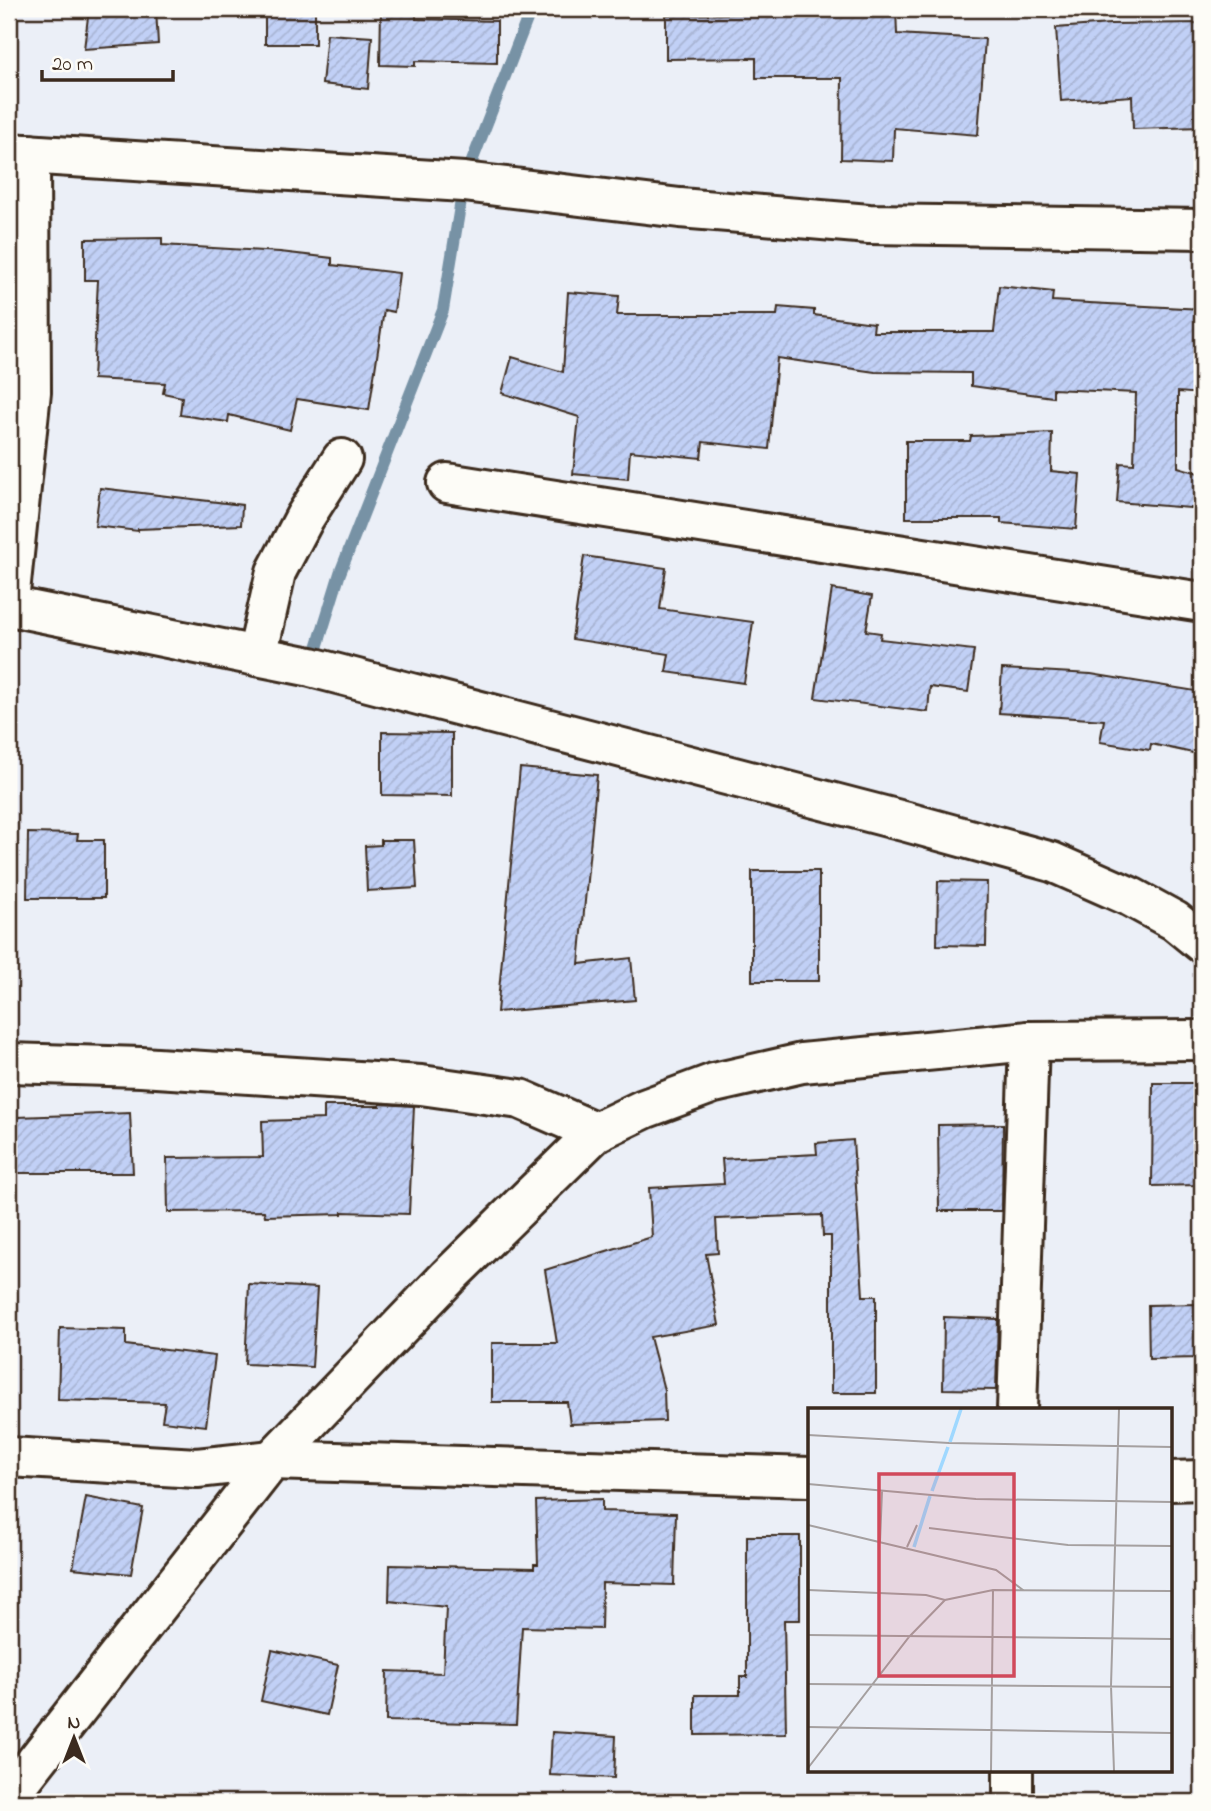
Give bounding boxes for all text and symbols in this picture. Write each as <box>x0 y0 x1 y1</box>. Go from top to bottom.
scale bar <box>42 38 173 82</box>
text: 20 m <box>52 50 93 80</box>
inset map <box>808 1408 1172 1772</box>
north arrow <box>38 1702 108 1772</box>
text: N <box>68 1710 81 1737</box>

